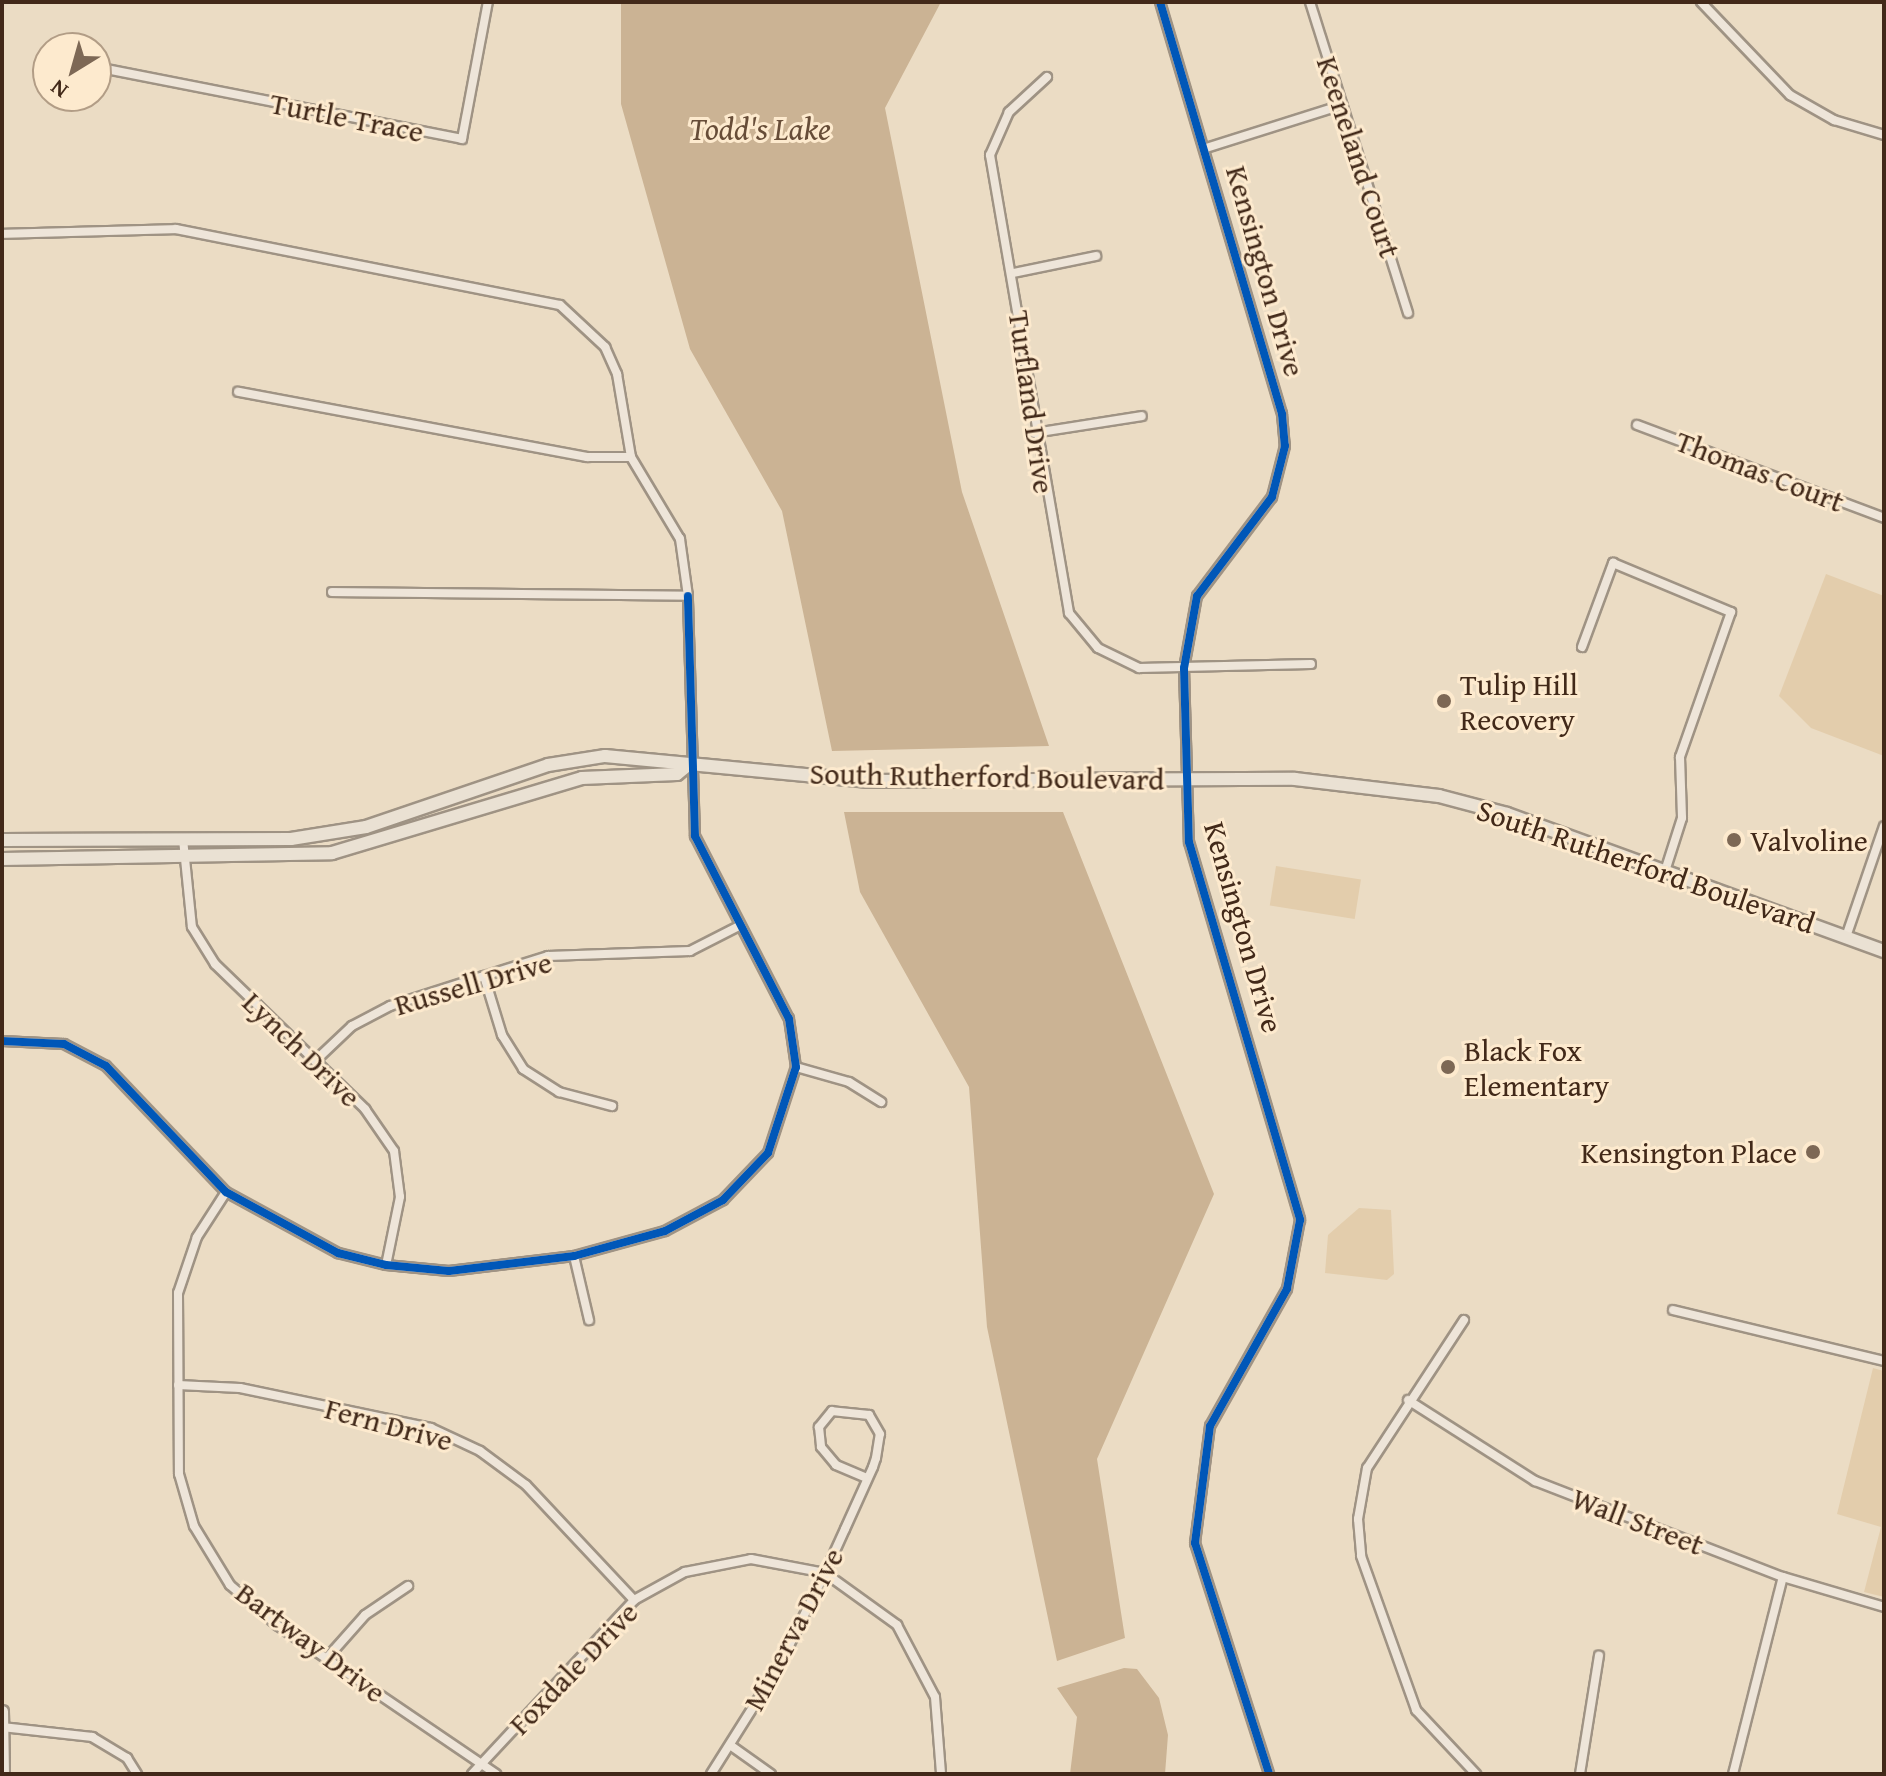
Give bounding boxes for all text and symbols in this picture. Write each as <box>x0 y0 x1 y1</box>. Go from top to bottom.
north arrow <box>32 32 112 112</box>
street label: Keeneland Court <box>1309 52 1409 262</box>
text: N <box>43 72 74 107</box>
street label: Turtle Trace <box>267 84 427 150</box>
water label: Todd's Lake <box>689 110 831 148</box>
street label: Kensington Drive <box>1219 162 1313 380</box>
street label: Turfland Drive <box>1001 308 1063 496</box>
street label: Thomas Court <box>1671 422 1849 520</box>
place label: Tulip Hill Recovery <box>1460 666 1578 736</box>
marker: Tulip Hill Recovery <box>1435 692 1453 710</box>
street label: South Rutherford Boulevard <box>809 755 1165 797</box>
street label: South Rutherford Boulevard <box>1472 791 1820 941</box>
street label: Kensington Drive <box>1197 818 1291 1036</box>
place label: Valvoline <box>1750 822 1868 858</box>
marker: Valvoline <box>1725 831 1743 849</box>
street label: Russell Drive <box>390 943 556 1023</box>
street label: Lynch Drive <box>236 984 368 1114</box>
place label: Black Fox Elementary <box>1464 1032 1609 1102</box>
marker: Black Fox Elementary <box>1439 1058 1457 1076</box>
place label: Kensington Place <box>1581 1134 1797 1170</box>
marker: Kensington Place <box>1804 1143 1822 1161</box>
street label: Fern Drive <box>321 1390 457 1458</box>
street label: Wall Street <box>1567 1479 1709 1563</box>
street label: Minerva Drive <box>735 1542 851 1716</box>
street label: Bartway Drive <box>229 1574 393 1710</box>
street label: Foxdale Drive <box>501 1594 645 1742</box>

